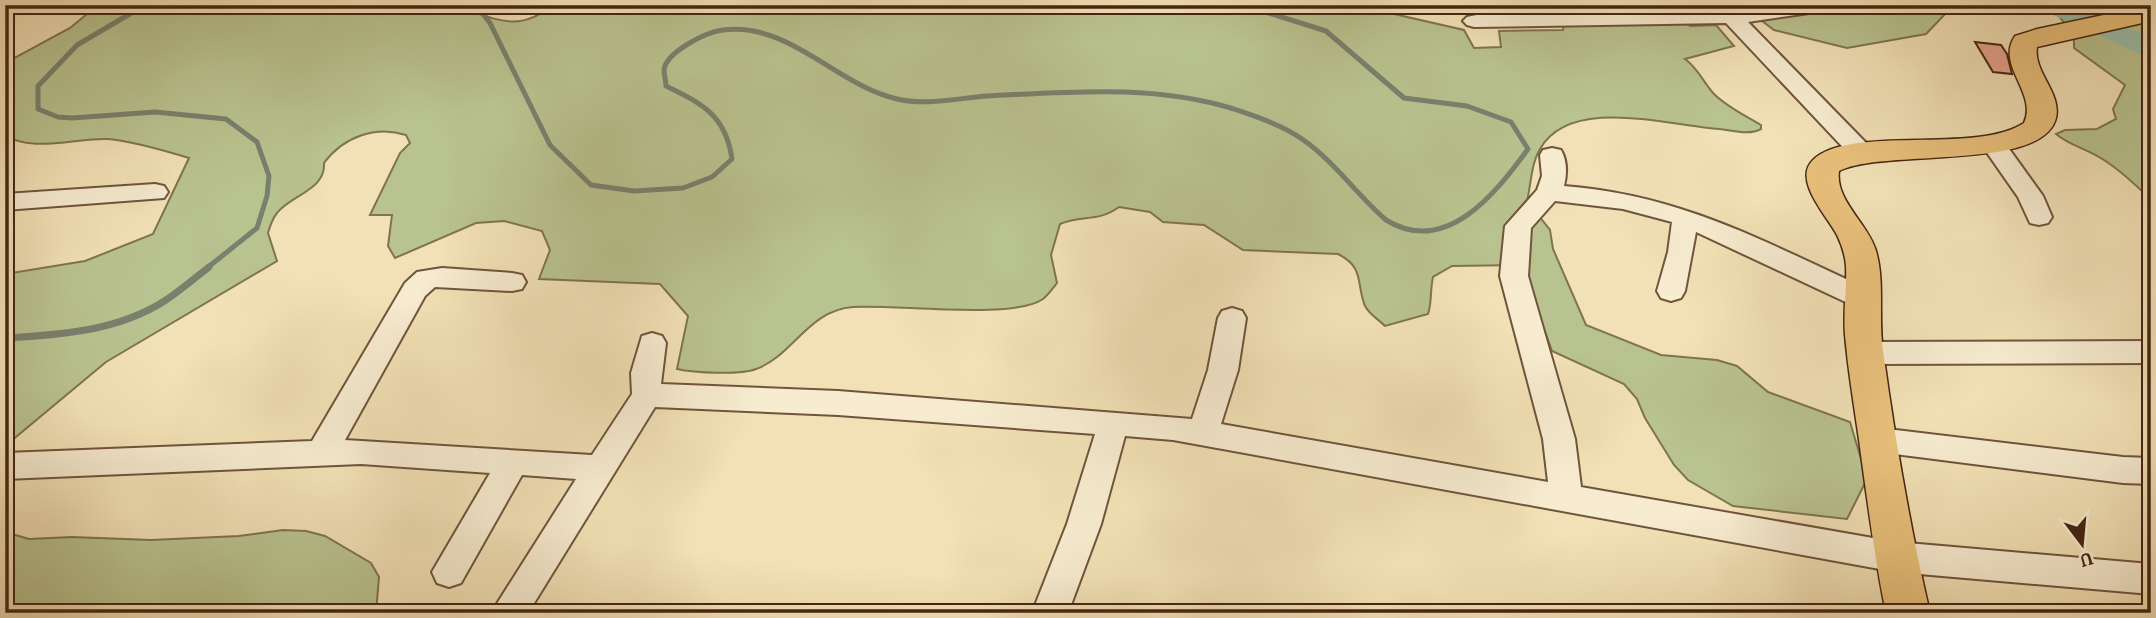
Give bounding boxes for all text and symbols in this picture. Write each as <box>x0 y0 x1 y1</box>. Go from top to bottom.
north arrow <box>2048 510 2118 580</box>
text: U <box>2076 545 2096 574</box>

